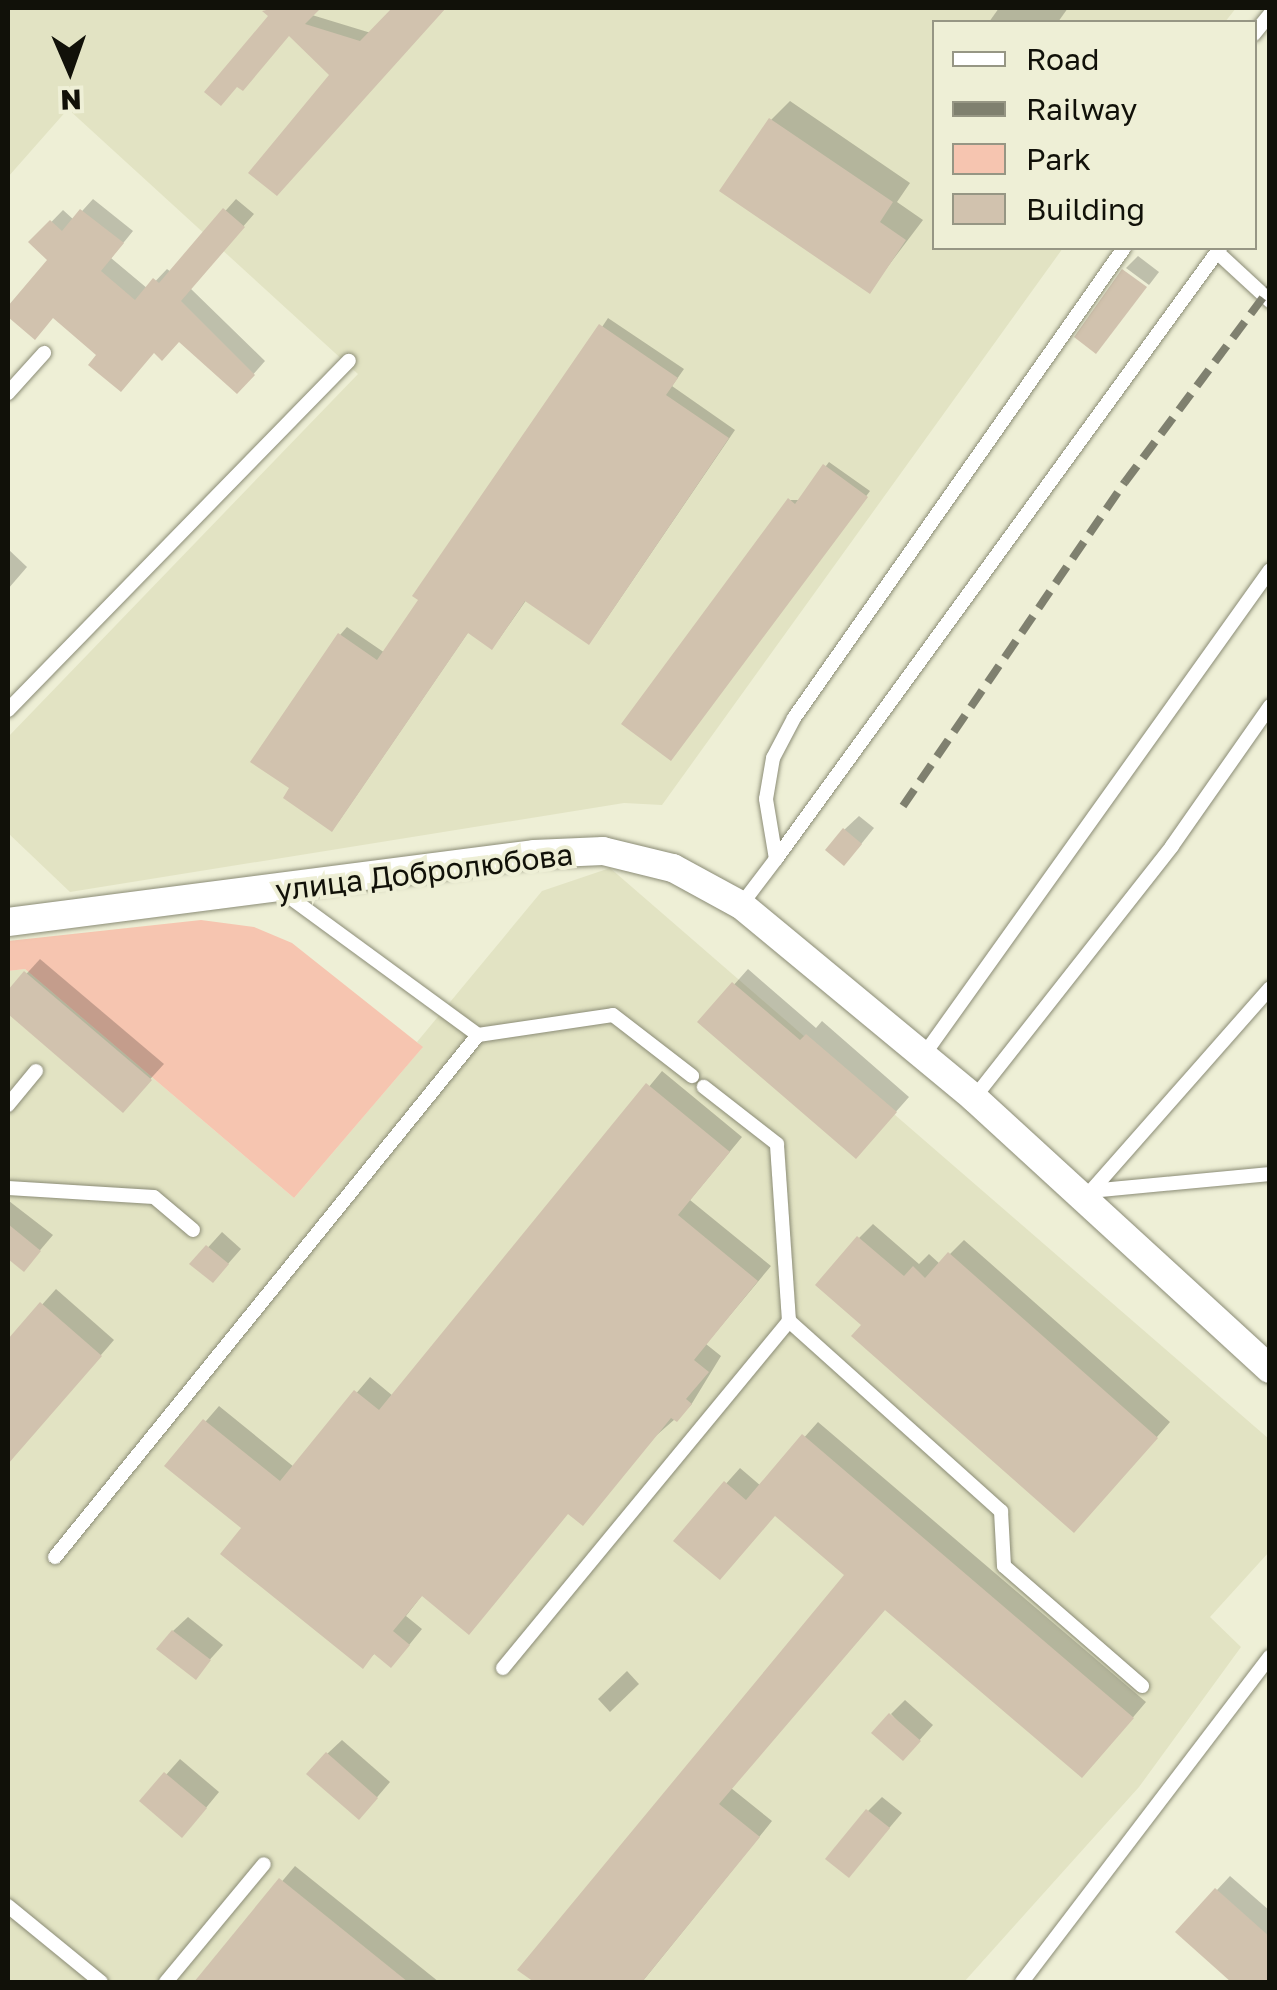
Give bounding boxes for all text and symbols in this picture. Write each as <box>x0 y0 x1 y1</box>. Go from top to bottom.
north arrow <box>20 20 120 120</box>
legend <box>932 20 1257 250</box>
text: Road <box>1026 41 1100 77</box>
text: N <box>60 84 82 117</box>
text: Railway <box>1026 91 1137 127</box>
text: Park <box>1026 141 1091 177</box>
text: Building <box>1026 191 1145 227</box>
street label: улица Добролюбова <box>273 836 575 908</box>

